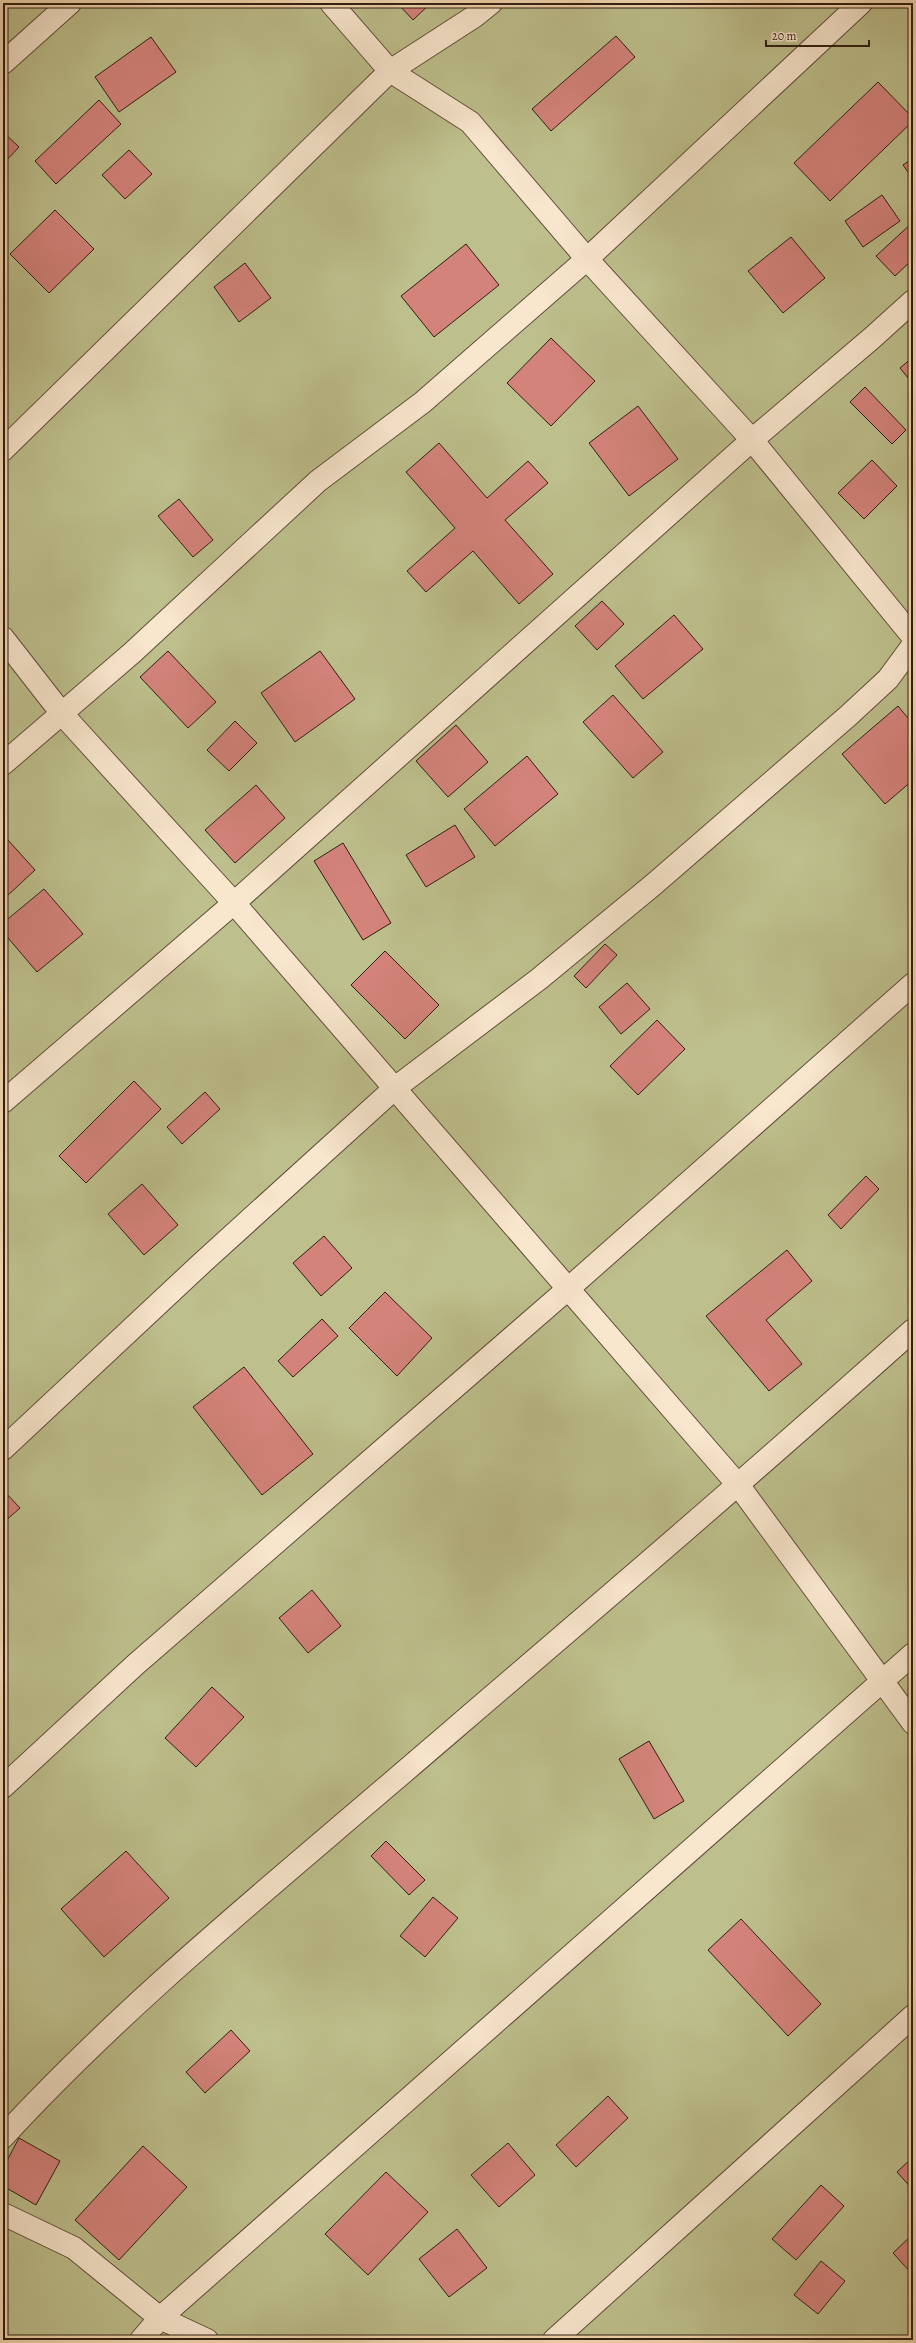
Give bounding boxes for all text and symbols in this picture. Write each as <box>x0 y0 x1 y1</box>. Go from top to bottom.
scale bar <box>766 22 869 48</box>
text: 20 m <box>772 28 796 44</box>

